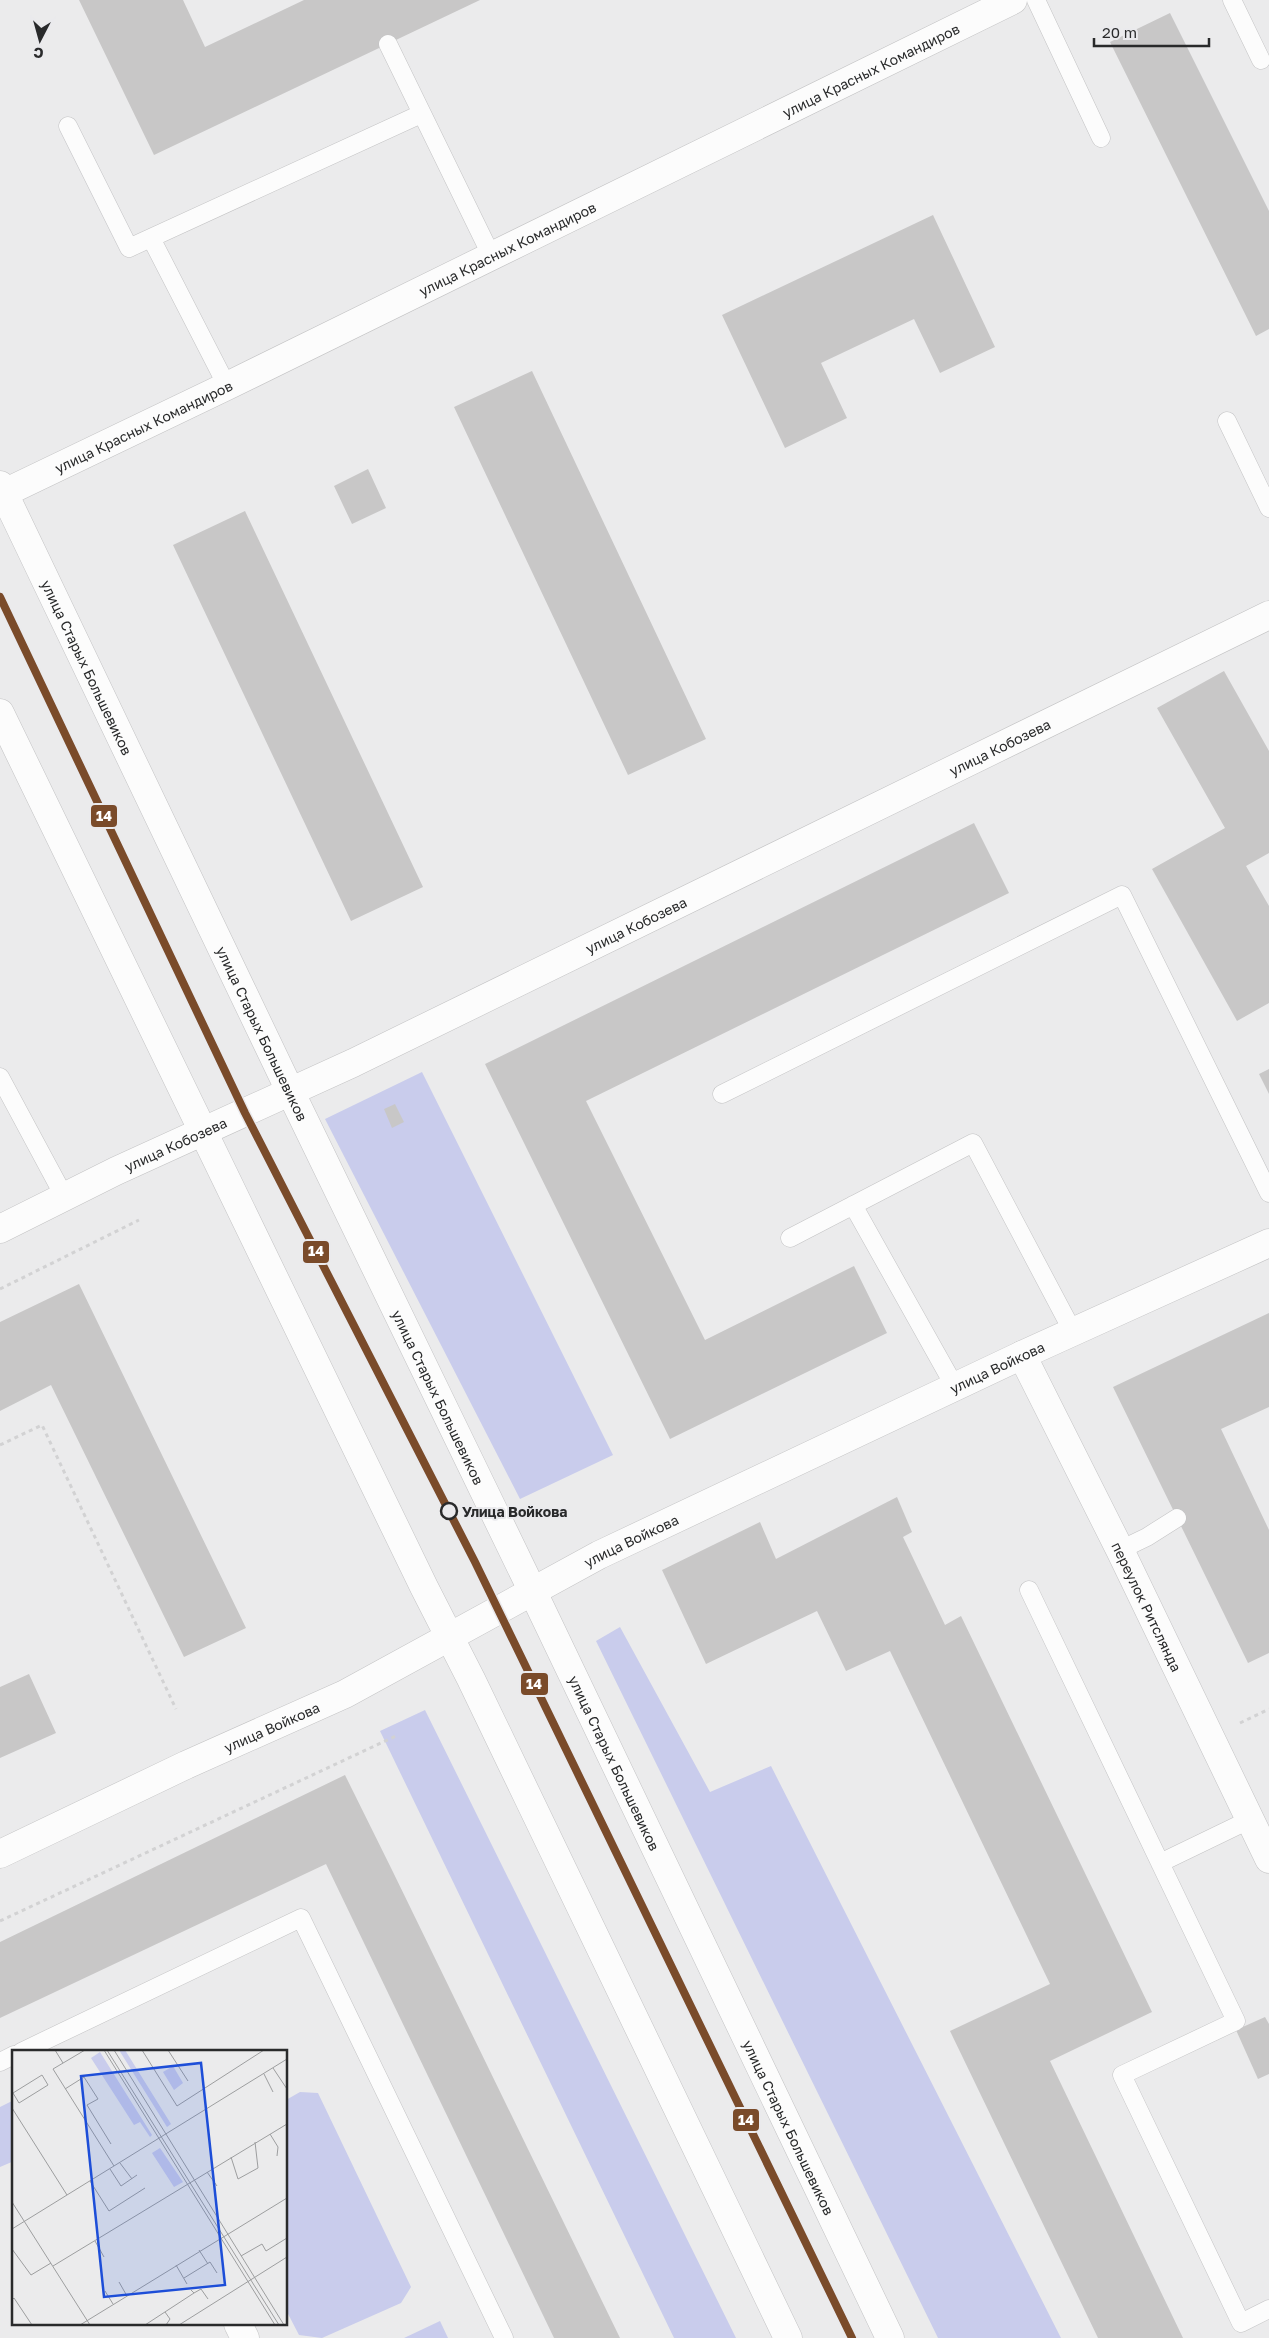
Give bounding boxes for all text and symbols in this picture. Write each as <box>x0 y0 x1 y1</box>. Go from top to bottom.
north arrow <box>15 15 65 65</box>
scale bar <box>1094 15 1209 47</box>
street label: улица Красных Командиров <box>779 19 962 120</box>
text: 20 m <box>1102 23 1137 41</box>
text: С <box>33 44 44 62</box>
street label: улица Красных Командиров <box>416 198 599 299</box>
street label: улица Красных Командиров <box>52 376 235 476</box>
street label: улица Старых Большевиков <box>38 577 136 757</box>
street label: улица Кобозева <box>946 715 1053 779</box>
line badge: 14 <box>90 804 118 828</box>
text: 14 <box>96 807 112 824</box>
street label: улица Кобозева <box>582 893 689 957</box>
street label: улица Старых Большевиков <box>213 943 312 1124</box>
street label: улица Кобозева <box>122 1113 229 1175</box>
line badge: 14 <box>302 1240 330 1264</box>
text: 14 <box>308 1242 324 1259</box>
street label: улица Старых Большевиков <box>389 1307 488 1487</box>
street label: улица Войкова <box>947 1337 1047 1397</box>
marker: Улица Войкова <box>440 1502 458 1520</box>
place label: Улица Войкова <box>462 1503 567 1520</box>
street label: улица Войкова <box>581 1510 681 1570</box>
street label: переулок Ритслянда <box>1109 1539 1186 1674</box>
line badge: 14 <box>520 1672 549 1696</box>
street label: улица Старых Большевиков <box>566 1673 664 1853</box>
text: 14 <box>526 1675 542 1692</box>
street label: улица Войкова <box>221 1698 322 1755</box>
street label: улица Старых Большевиков <box>740 2037 838 2218</box>
inset map <box>12 2050 288 2326</box>
line badge: 14 <box>732 2108 760 2132</box>
text: 14 <box>738 2111 754 2128</box>

